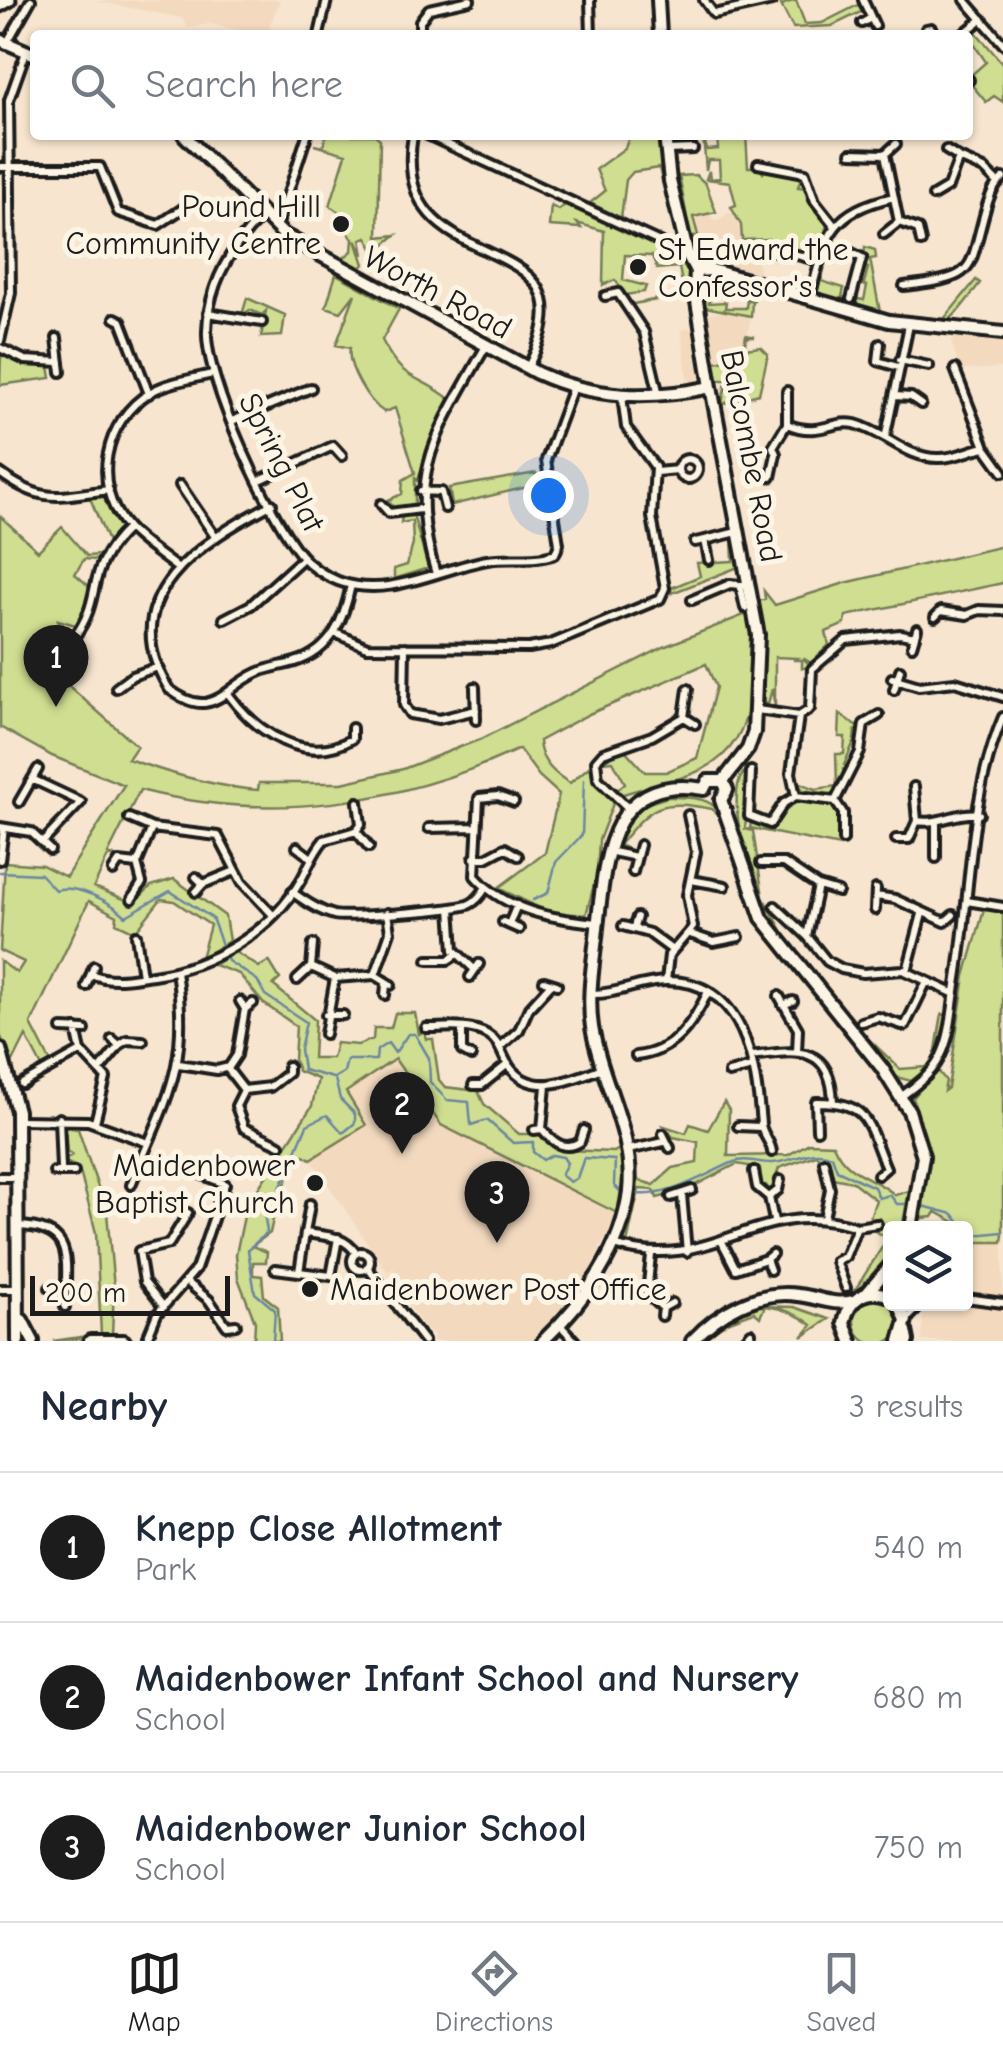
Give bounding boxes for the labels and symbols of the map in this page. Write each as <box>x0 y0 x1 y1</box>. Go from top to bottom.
place label: Pound Hill Community Centre <box>65 188 321 262</box>
marker: Pound Hill Community Centre <box>330 213 352 235</box>
place label: St Edward the Confessor's <box>658 231 849 305</box>
street label: Worth Road <box>357 238 518 347</box>
marker: St Edward the Confessor's <box>627 256 649 278</box>
street label: Balcombe Road <box>713 347 790 565</box>
street label: Spring Plat <box>231 387 333 538</box>
your location <box>523 470 574 521</box>
pin: 1 <box>23 624 88 707</box>
pin: 2 <box>370 1072 434 1154</box>
place label: Maidenbower Baptist Church <box>95 1147 295 1221</box>
pin: 3 <box>464 1160 530 1243</box>
marker: Maidenbower Baptist Church <box>304 1172 326 1194</box>
scale bar <box>30 1271 230 1316</box>
place label: Maidenbower Post Office <box>330 1271 667 1308</box>
marker: Maidenbower Post Office <box>299 1278 321 1300</box>

